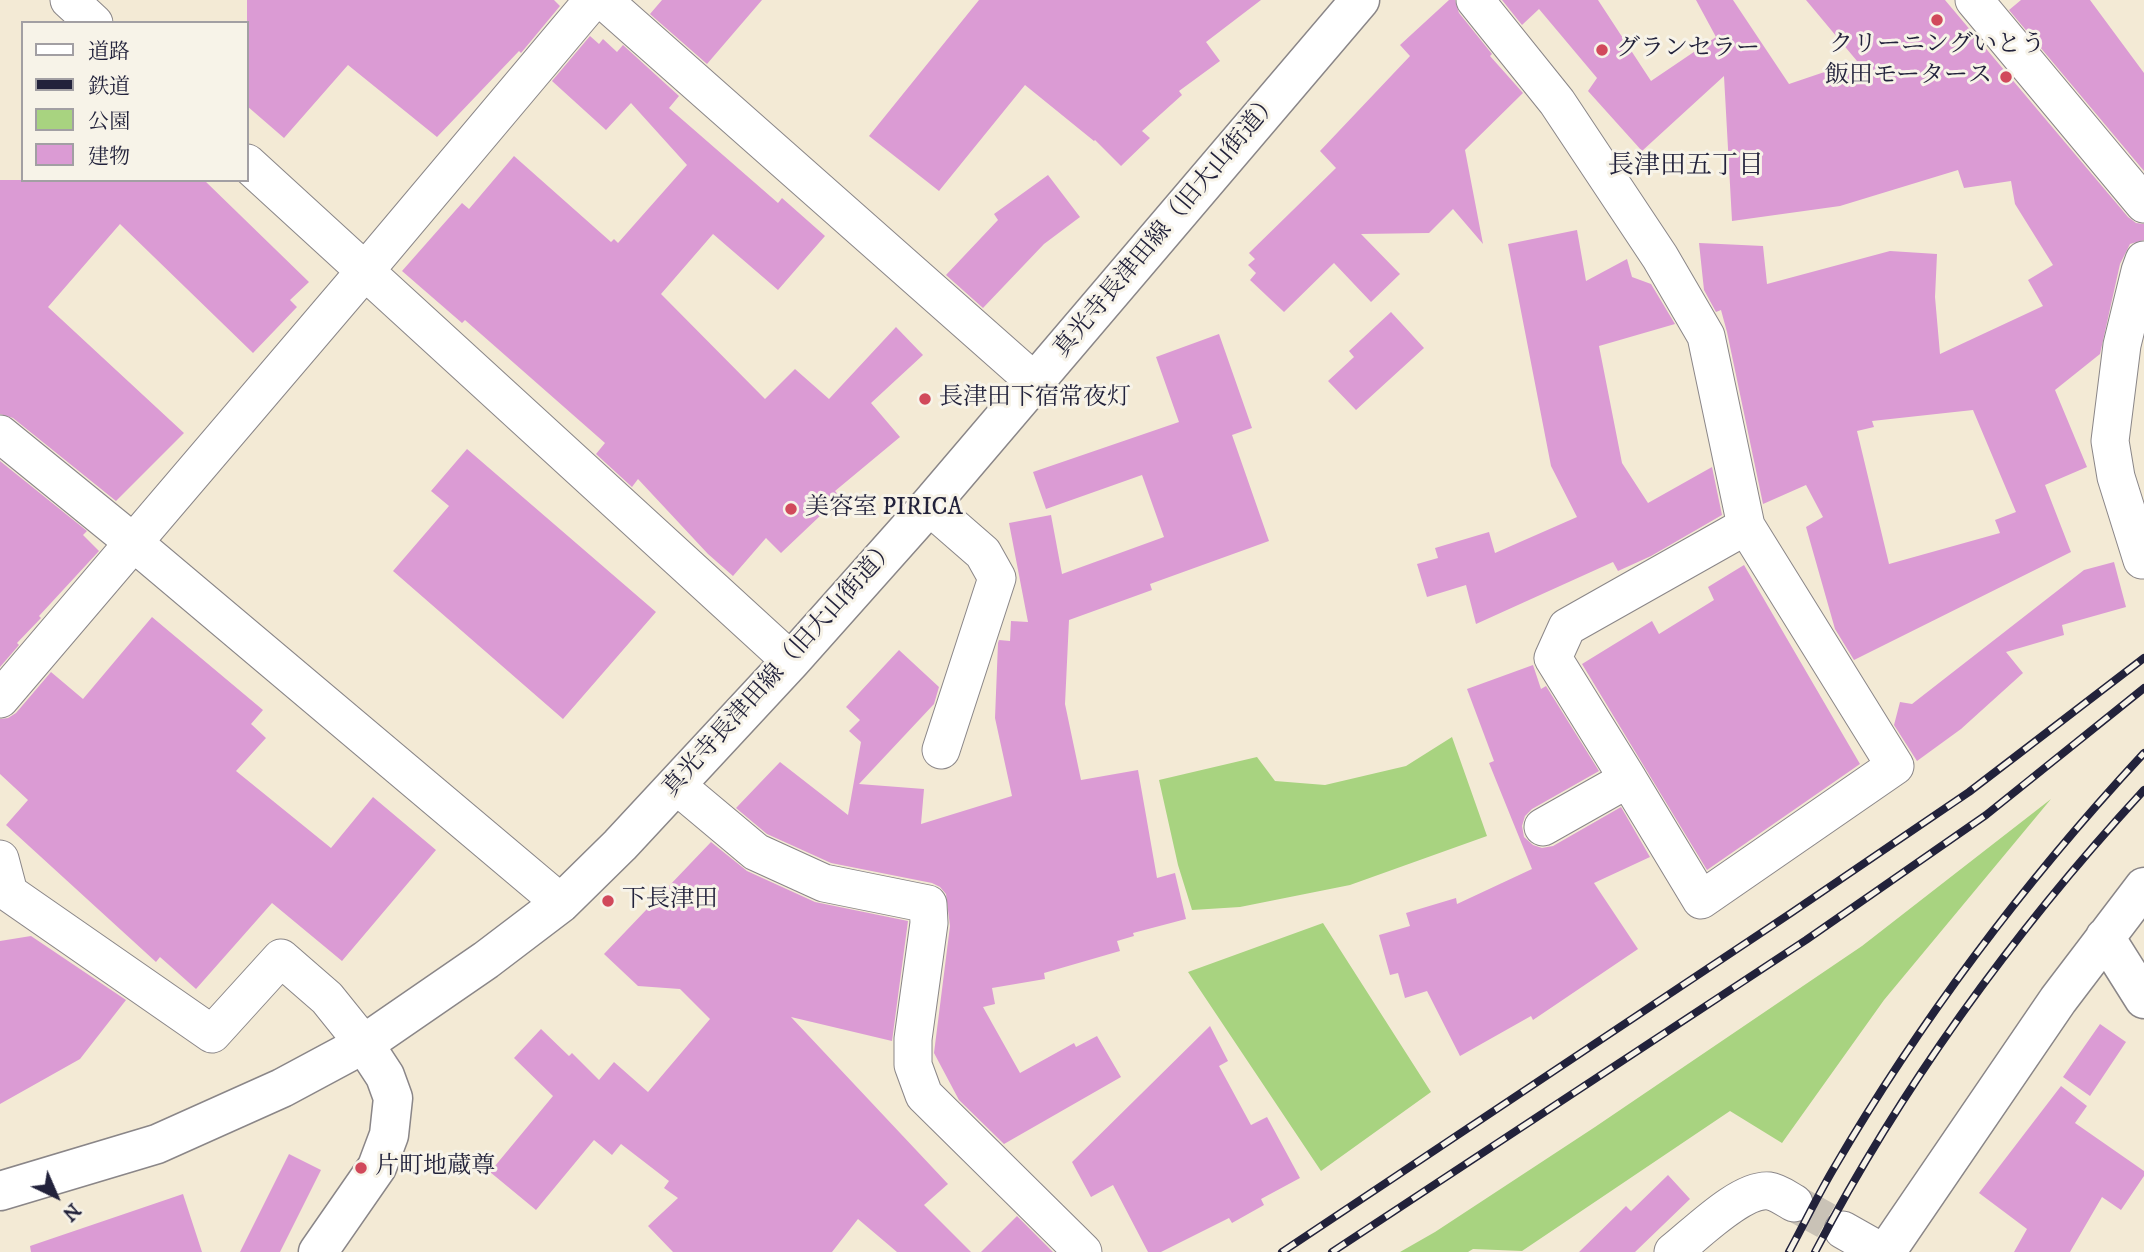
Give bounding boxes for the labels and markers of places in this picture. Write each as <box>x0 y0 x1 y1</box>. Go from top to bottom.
marker: クリーニングいとう <box>1929 12 1945 28</box>
place label: クリーニングいとう <box>1829 32 2045 60</box>
place label: グランセラー <box>1616 36 1760 64</box>
marker: グランセラー <box>1594 42 1610 58</box>
place label: 飯田モータース <box>1825 63 1992 91</box>
marker: 飯田モータース <box>1998 69 2014 85</box>
place label: 長津田下宿常夜灯 <box>939 385 1131 413</box>
marker: 長津田下宿常夜灯 <box>917 391 933 407</box>
place label: 美容室 PIRICA <box>805 495 963 523</box>
marker: 美容室 PIRICA <box>783 501 799 517</box>
place label: 下長津田 <box>622 887 718 915</box>
marker: 下長津田 <box>600 893 616 909</box>
place label: 片町地蔵尊 <box>375 1154 495 1182</box>
marker: 片町地蔵尊 <box>353 1160 369 1176</box>

